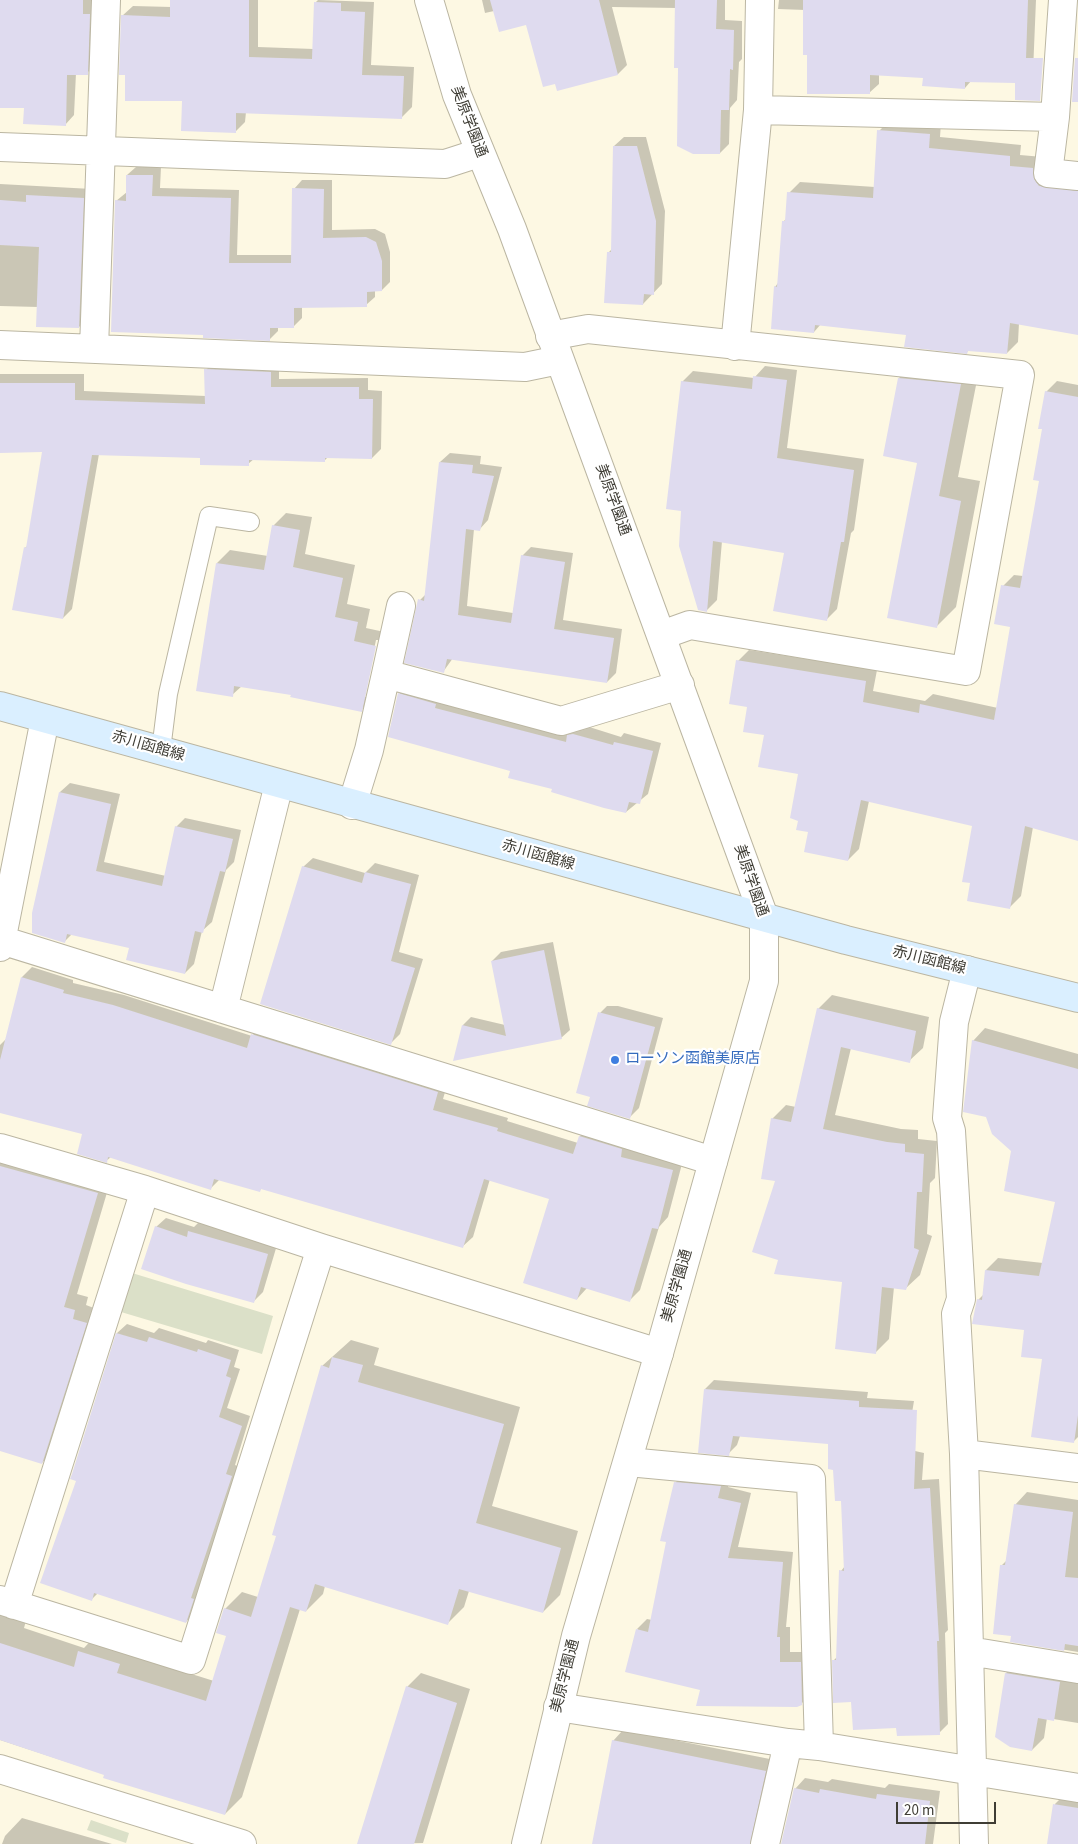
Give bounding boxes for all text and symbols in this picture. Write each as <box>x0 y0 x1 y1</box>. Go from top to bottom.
street label: 美原学園通 <box>446 84 490 160</box>
street label: 美原学園通 <box>591 462 633 538</box>
street label: 赤川函館線 <box>109 728 187 766</box>
street label: 赤川函館線 <box>499 837 577 875</box>
street label: 美原学園通 <box>729 843 771 919</box>
street label: 赤川函館線 <box>890 943 968 979</box>
place label: ローソン函館美原店 <box>625 1051 760 1069</box>
marker: ローソン函館美原店 <box>609 1054 621 1066</box>
street label: 美原学園通 <box>659 1247 697 1325</box>
street label: 美原学園通 <box>548 1637 584 1715</box>
scale bar <box>898 1792 998 1824</box>
text: 20 m <box>904 1800 934 1821</box>

